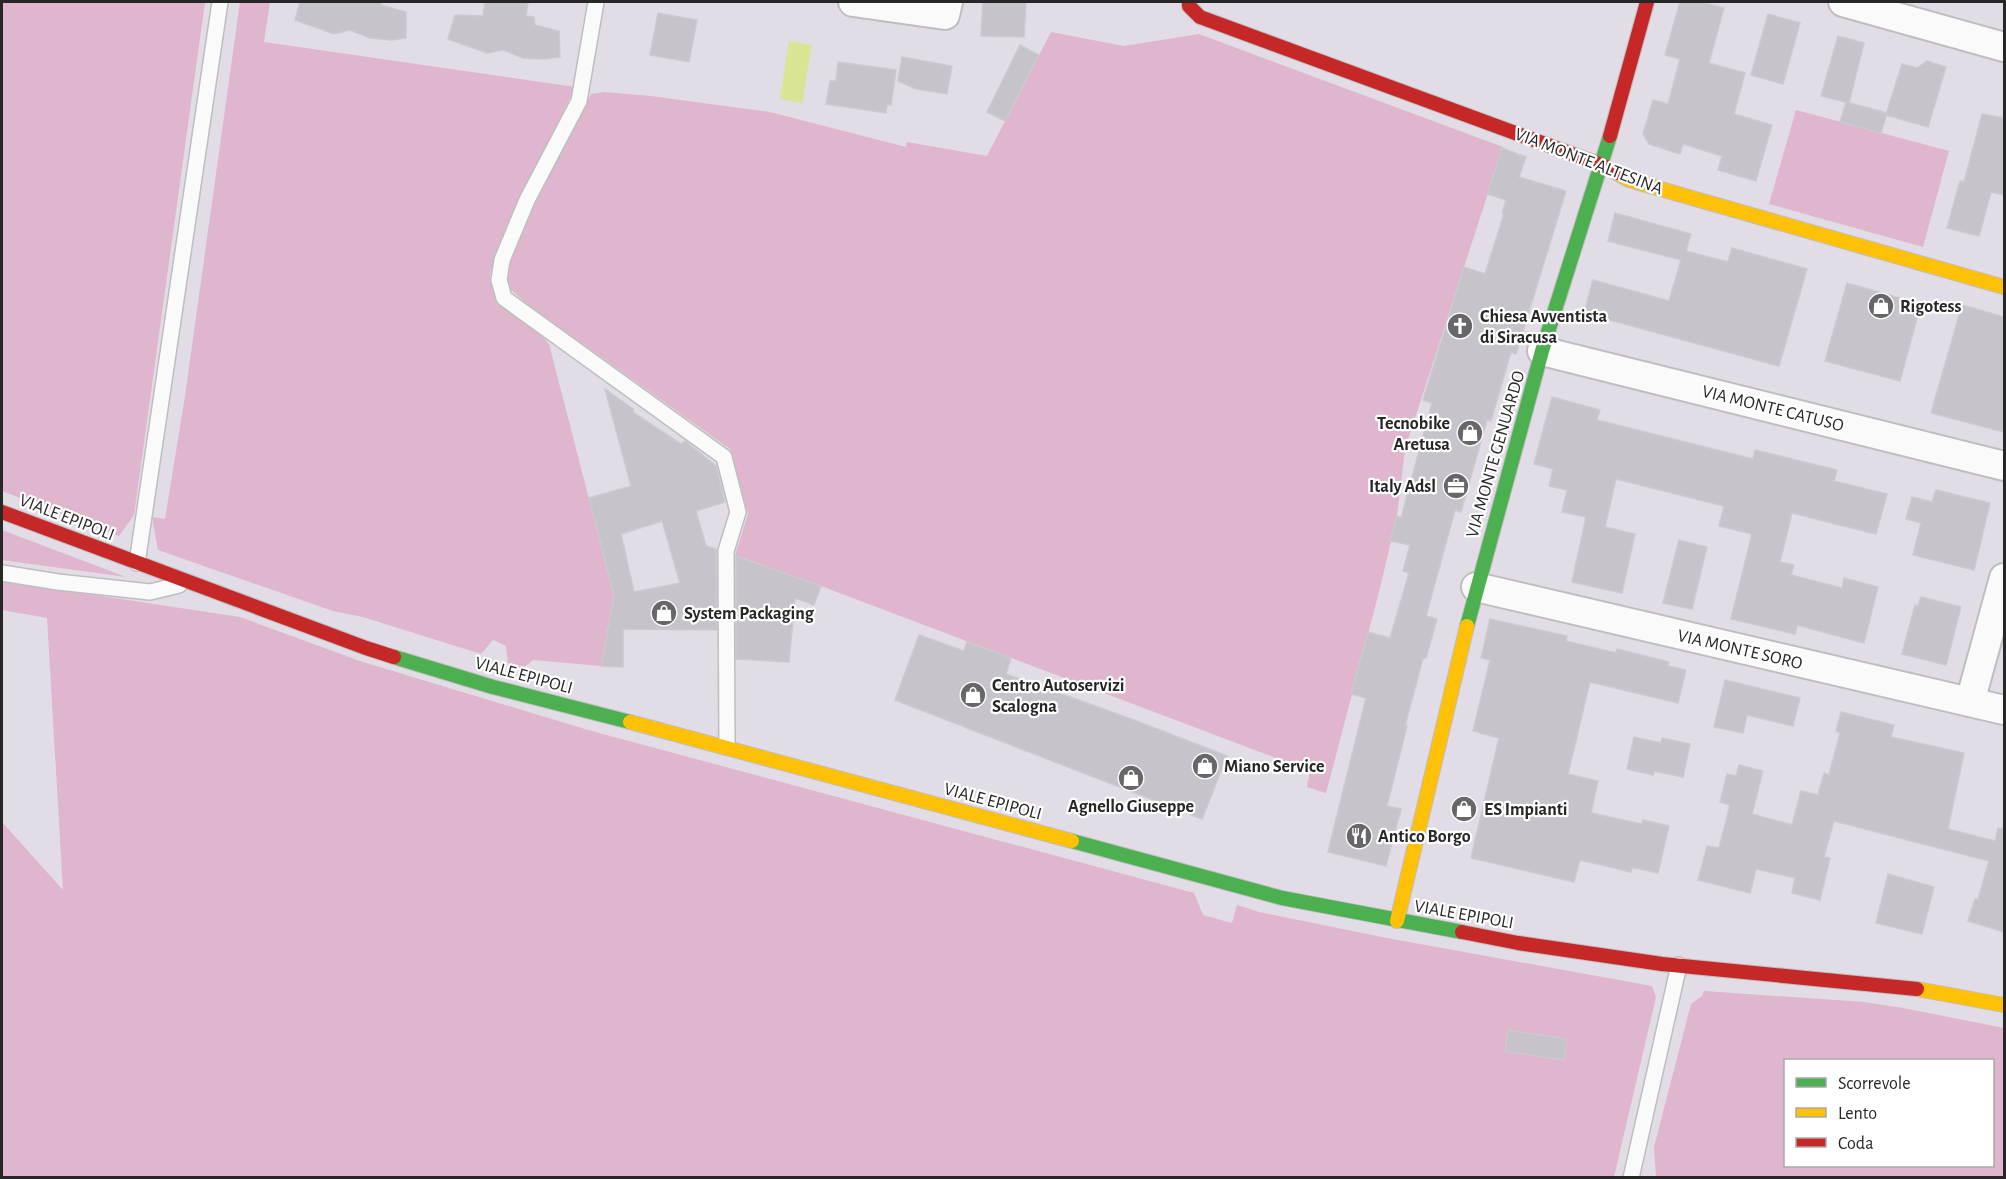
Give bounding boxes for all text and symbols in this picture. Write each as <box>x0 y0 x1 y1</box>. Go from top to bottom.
street label: VIA MONTE ALTESINA <box>1512 125 1666 199</box>
shop icon: Rigotess <box>1866 291 1896 321</box>
place label: Rigotess <box>1900 298 1962 316</box>
place label: Chiesa Avventista di Siracusa <box>1480 308 1607 347</box>
church icon: Chiesa Avventista di Siracusa <box>1445 311 1475 341</box>
street label: VIA MONTE GENUARDO <box>1464 369 1528 540</box>
street label: VIA MONTE CATUSO <box>1700 383 1845 435</box>
place label: Tecnobike Aretusa <box>1377 415 1450 454</box>
shop icon: Tecnobike Aretusa <box>1455 418 1485 448</box>
office icon: Italy Adsl <box>1441 471 1471 501</box>
place label: Italy Adsl <box>1369 478 1436 496</box>
street label: VIALE EPIPOLI <box>17 492 117 544</box>
shop icon: System Packaging <box>649 598 679 628</box>
place label: System Packaging <box>684 605 815 623</box>
street label: VIA MONTE SORO <box>1676 627 1804 673</box>
street label: VIALE EPIPOLI <box>473 654 575 698</box>
place label: Centro Autoservizi Scalogna <box>992 677 1125 716</box>
shop icon: Centro Autoservizi Scalogna <box>958 680 988 710</box>
shop icon: Miano Service <box>1190 751 1220 781</box>
place label: Miano Service <box>1224 758 1324 776</box>
shop icon: Agnello Giuseppe <box>1116 763 1146 793</box>
street label: VIALE EPIPOLI <box>942 780 1044 824</box>
shop icon: ES Impianti <box>1449 794 1479 824</box>
place label: Agnello Giuseppe <box>1068 798 1194 816</box>
place label: ES Impianti <box>1484 801 1567 819</box>
restaurant icon: Antico Borgo <box>1344 821 1374 851</box>
place label: Antico Borgo <box>1378 828 1471 846</box>
street label: VIALE EPIPOLI <box>1413 897 1515 933</box>
legend <box>1784 1059 1994 1167</box>
text: Scorrevole <box>1838 1075 1911 1093</box>
text: Lento <box>1838 1105 1877 1123</box>
text: Coda <box>1838 1135 1873 1153</box>

